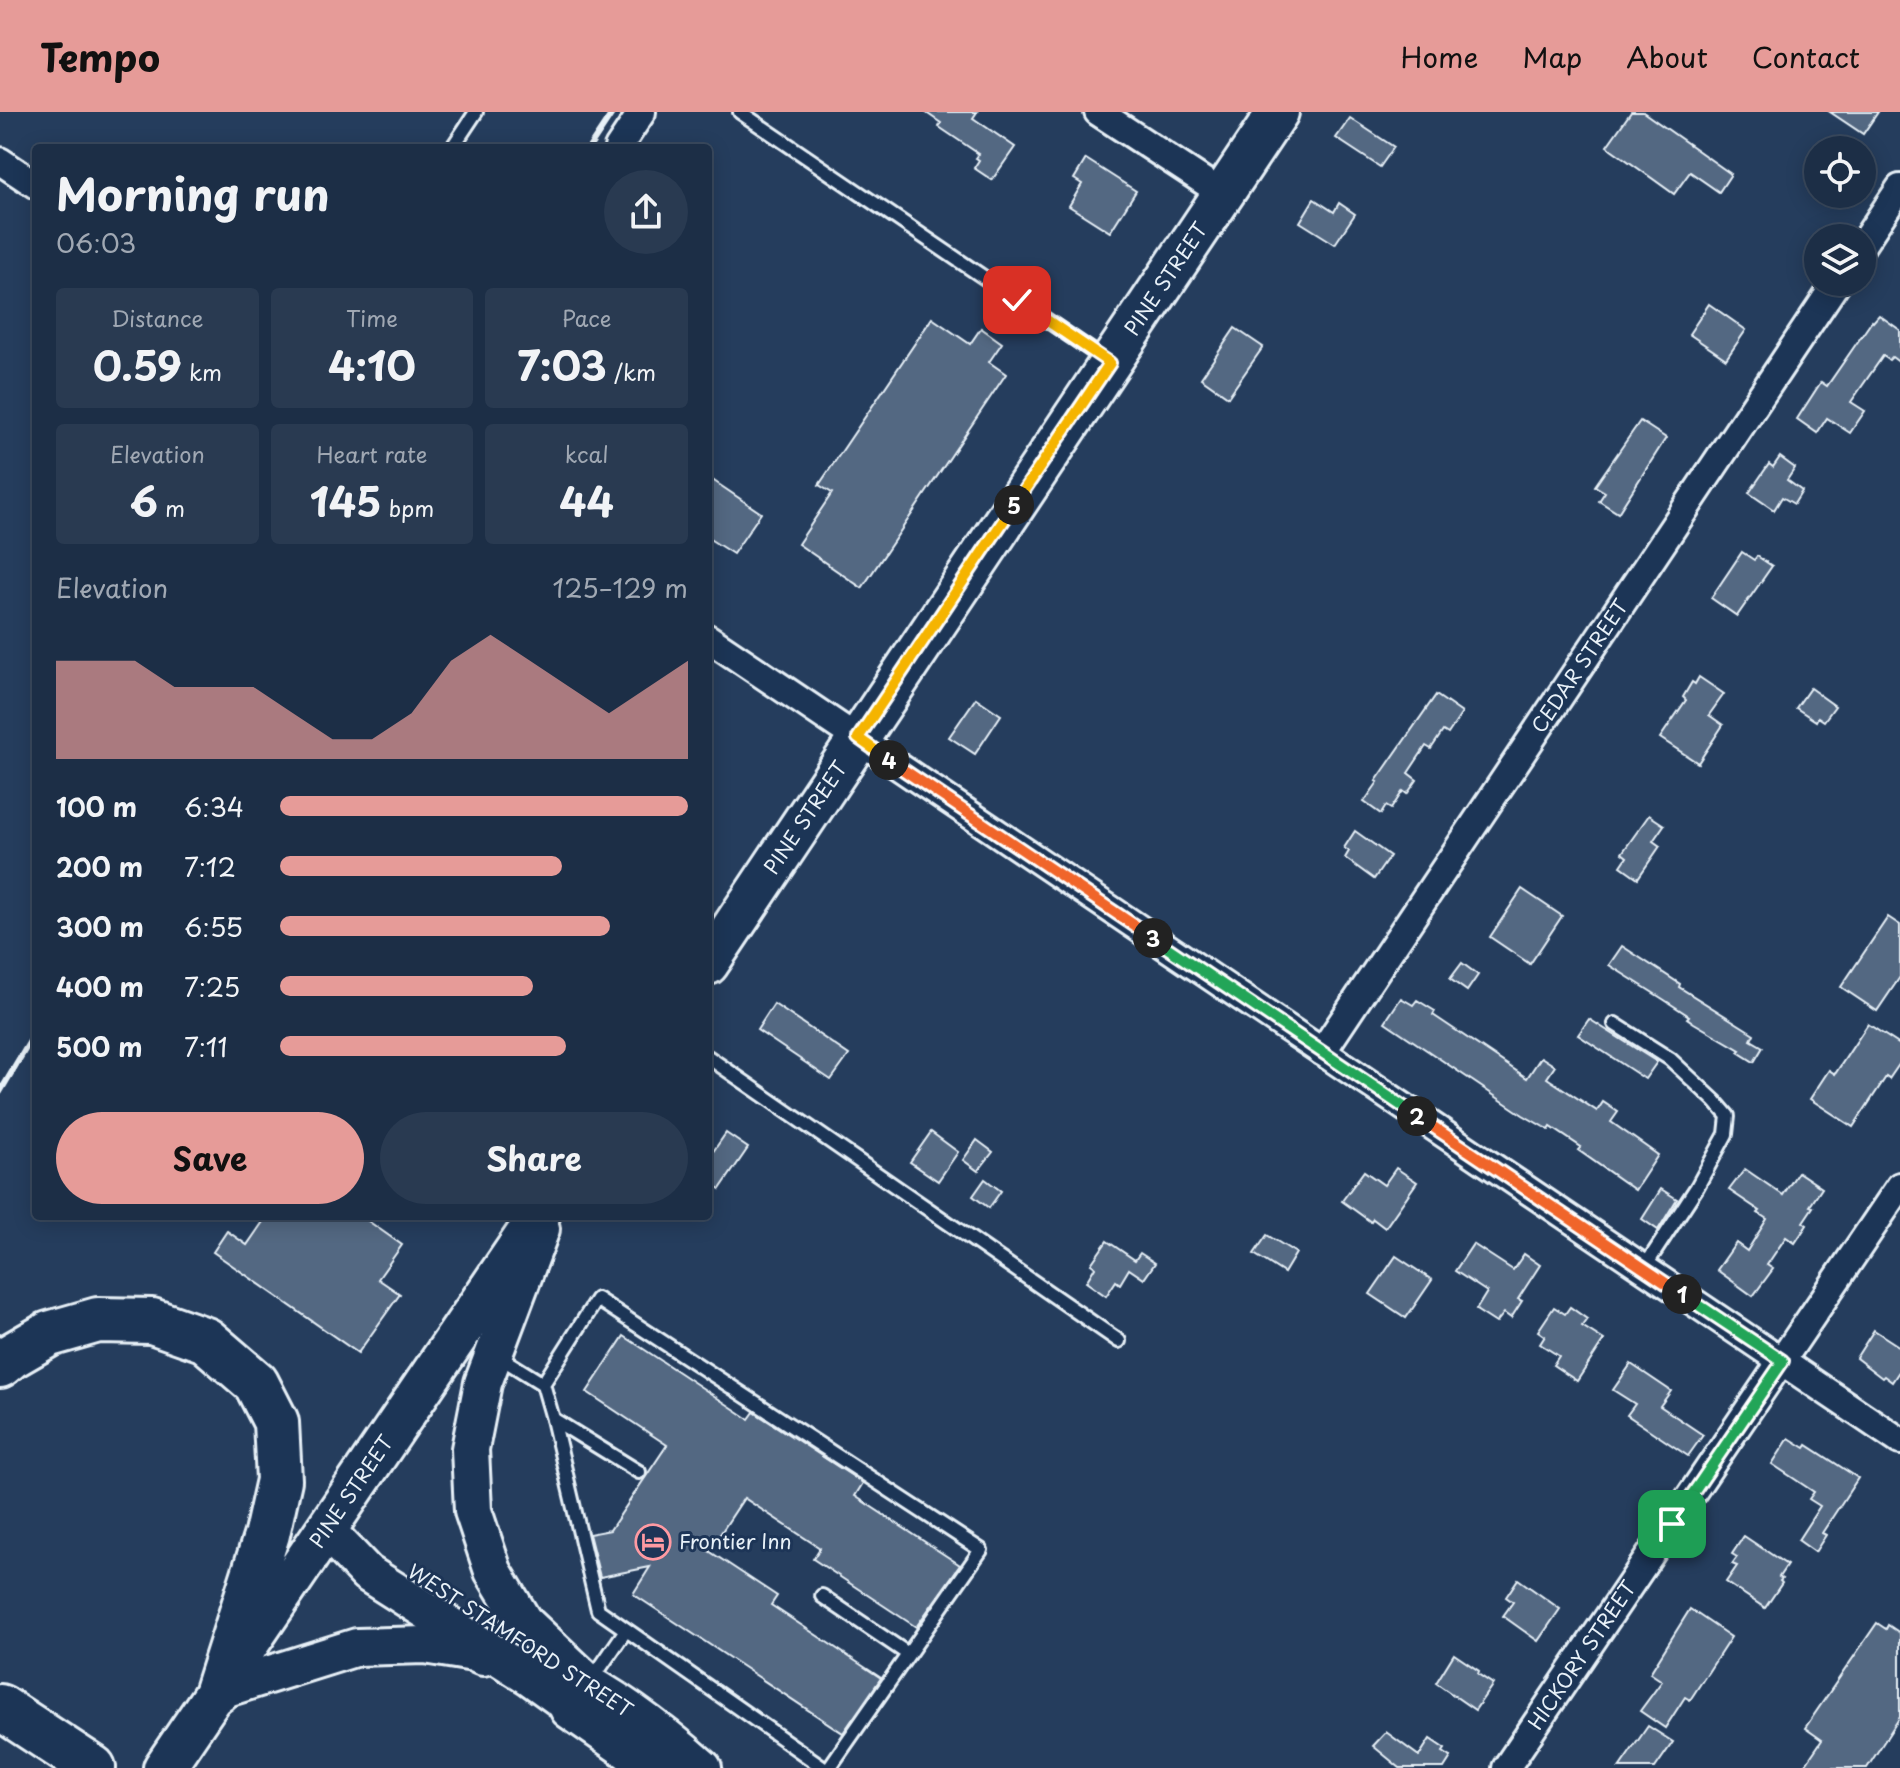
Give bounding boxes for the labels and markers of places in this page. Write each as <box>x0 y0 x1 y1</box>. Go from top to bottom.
pin <box>983 266 1051 334</box>
pin: 5 <box>994 485 1034 525</box>
pin: 4 <box>869 740 909 780</box>
pin: 3 <box>1133 918 1173 958</box>
pin: 2 <box>1397 1096 1437 1136</box>
pin: 1 <box>1662 1274 1702 1314</box>
pin <box>1638 1490 1706 1558</box>
hotel icon: Frontier Inn <box>634 1523 672 1561</box>
place label: Frontier Inn <box>679 1526 792 1556</box>

